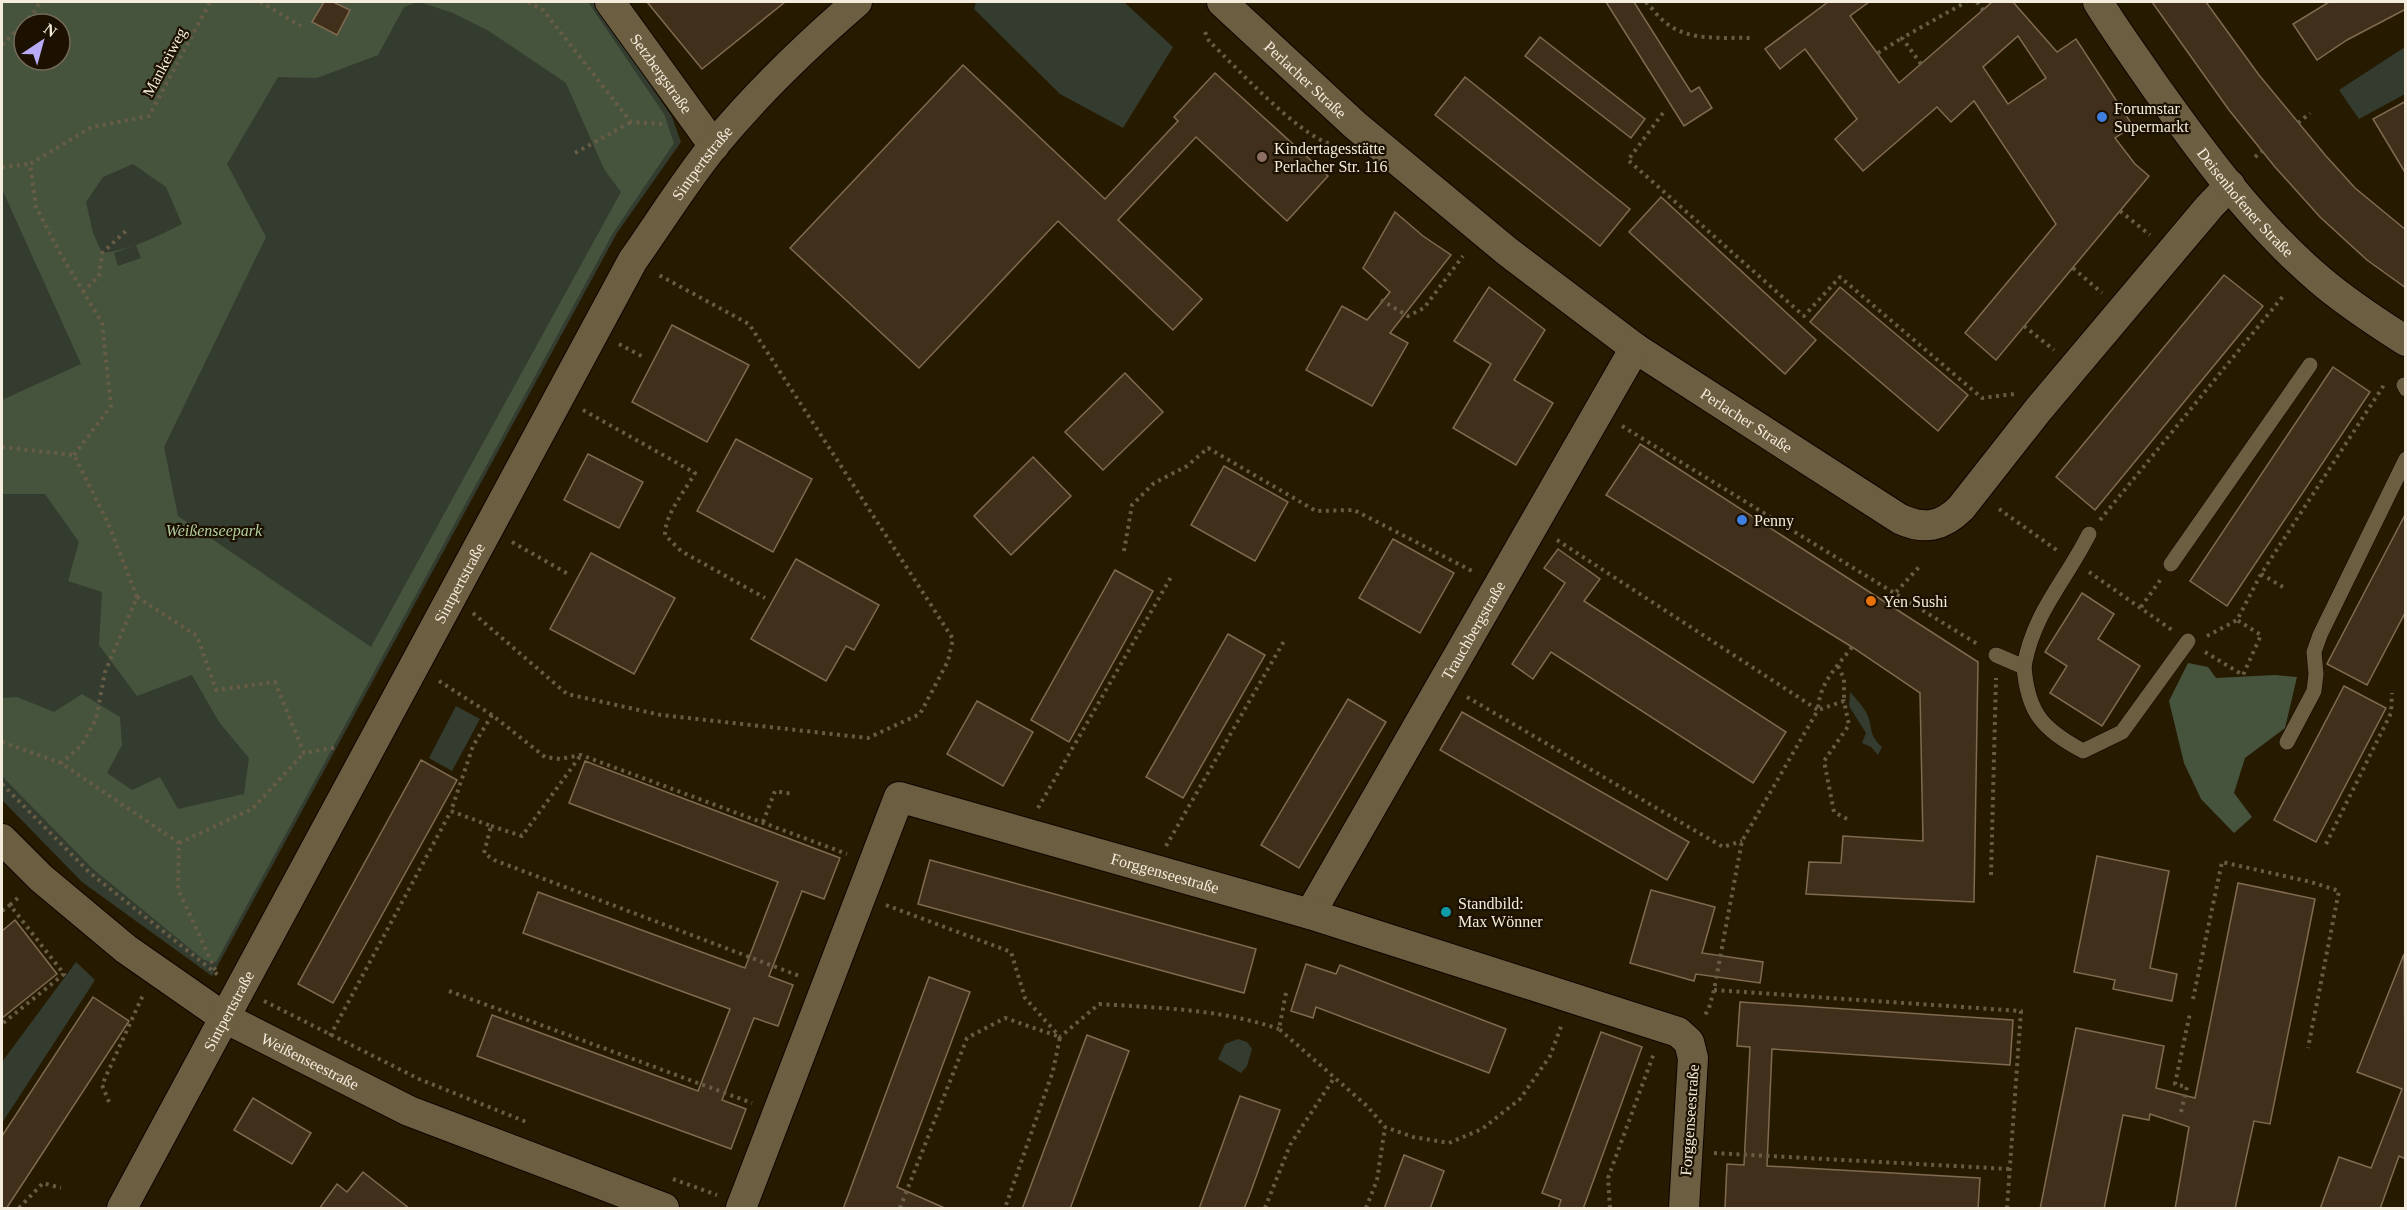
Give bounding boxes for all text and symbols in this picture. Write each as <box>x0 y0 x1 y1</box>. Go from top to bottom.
north arrow <box>12 12 72 72</box>
text: N <box>41 20 61 41</box>
street label: Mankeiweg <box>139 25 191 100</box>
street label: Setzbergstraße <box>627 31 696 117</box>
street label: Perlacher Straße <box>1261 38 1350 122</box>
place label: Forumstar Supermarkt <box>2114 100 2189 136</box>
marker: Forumstar Supermarkt <box>2095 110 2109 124</box>
street label: Sintpertstraße <box>668 122 736 204</box>
place label: Kindertagesstätte Perlacher Str. 116 <box>1274 140 1388 175</box>
street label: Deisenhofener Straße <box>2194 145 2297 260</box>
marker: Kindertagesstätte Perlacher Str. 116 <box>1255 150 1269 164</box>
street label: Perlacher Straße <box>1697 385 1795 456</box>
place label: Penny <box>1754 512 1794 530</box>
marker: Penny <box>1735 513 1749 527</box>
park label: Weißenseepark <box>166 522 263 540</box>
street label: Sintpertstraße <box>431 540 488 626</box>
street label: Trauchbergstraße <box>1438 578 1508 683</box>
place label: Yen Sushi <box>1883 593 1948 610</box>
marker: Yen Sushi <box>1864 594 1878 608</box>
street label: Forggenseestraße <box>1109 850 1221 897</box>
place label: Standbild: Max Wönner <box>1458 895 1543 930</box>
marker: Standbild: Max Wönner <box>1439 905 1453 919</box>
street label: Sintpertstraße <box>200 968 257 1054</box>
street label: Weißenseestraße <box>258 1030 362 1093</box>
street label: Forggenseestraße <box>1677 1064 1703 1176</box>

